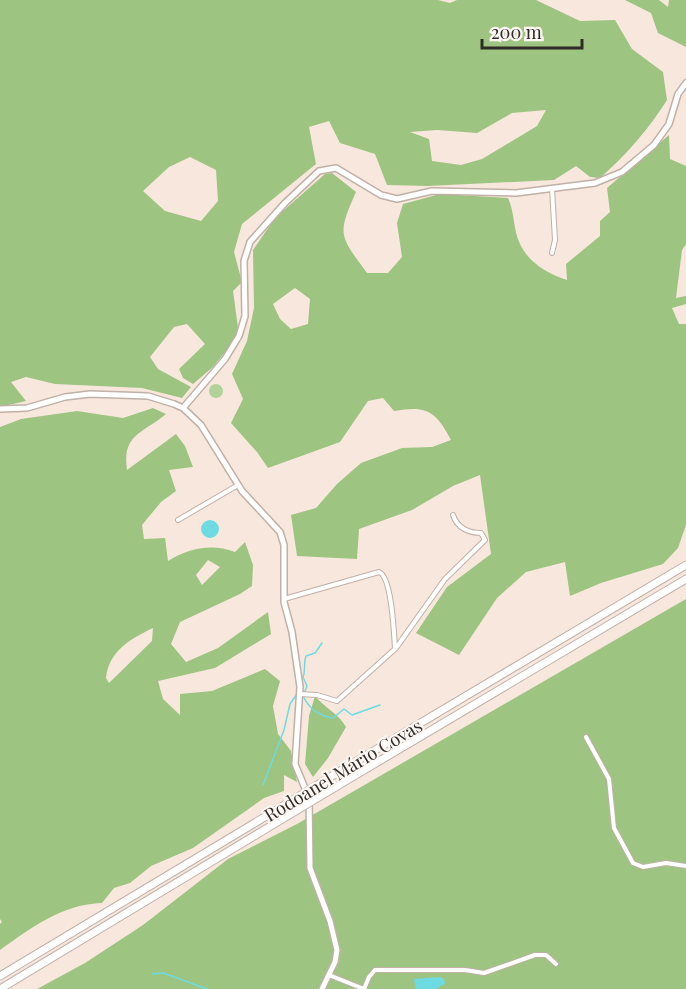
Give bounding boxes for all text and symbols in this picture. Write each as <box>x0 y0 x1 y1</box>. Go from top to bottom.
scale bar <box>482 12 582 50</box>
text: 200 m <box>491 20 542 44</box>
street label: Rodoanel Mário Covas <box>260 713 426 827</box>

